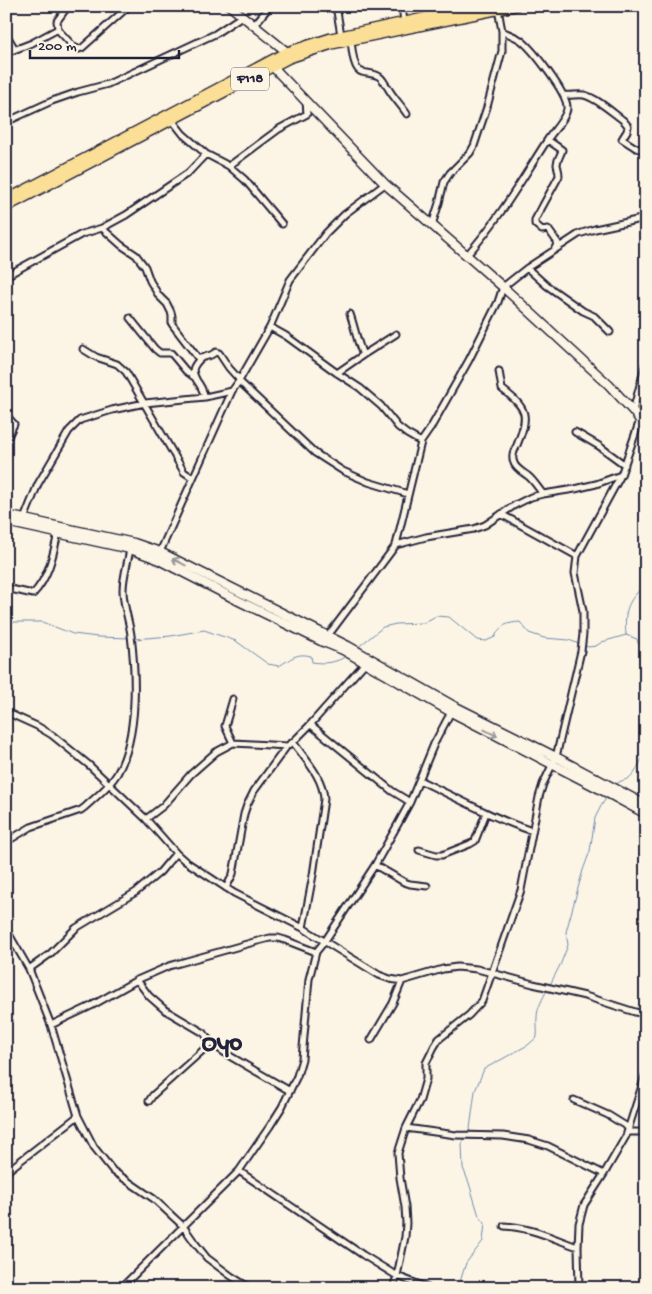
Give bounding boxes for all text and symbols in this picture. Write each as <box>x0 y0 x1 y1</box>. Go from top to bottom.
scale bar <box>30 28 179 60</box>
text: 200 m <box>38 38 77 56</box>
road number: F118 <box>231 68 269 90</box>
one-way arrow <box>172 557 187 566</box>
one-way arrow <box>483 729 498 738</box>
district label: Oyo <box>202 1030 242 1059</box>

